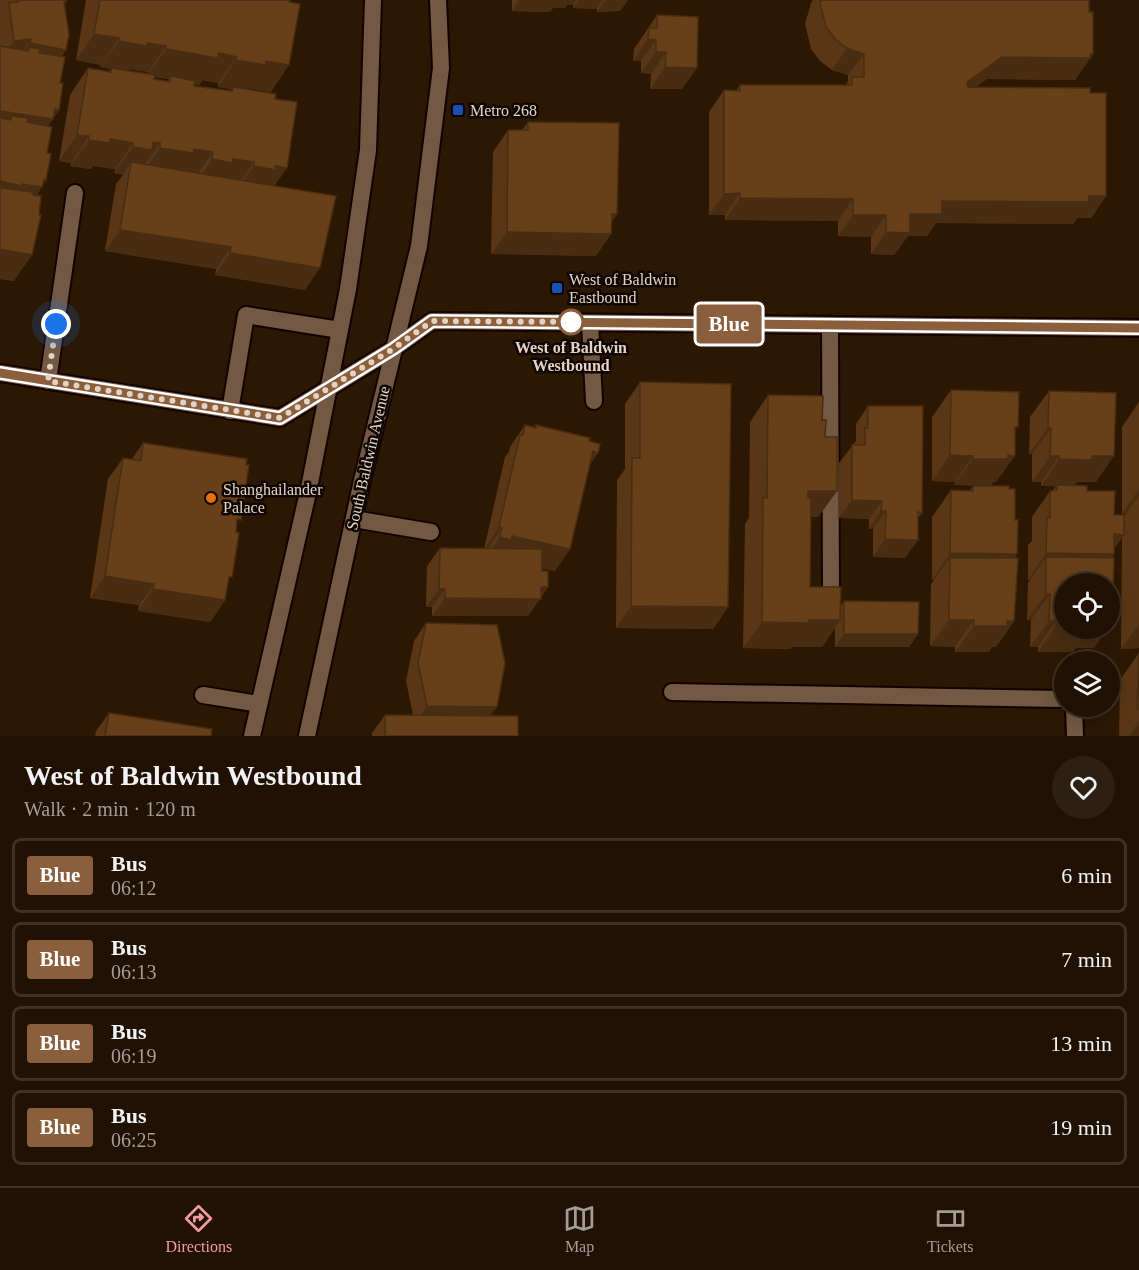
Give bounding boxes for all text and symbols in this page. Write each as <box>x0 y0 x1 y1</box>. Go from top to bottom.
place label: Metro 268 <box>470 102 537 119</box>
marker: Metro 268 <box>451 103 465 117</box>
place label: West of Baldwin Eastbound <box>569 271 676 306</box>
marker: West of Baldwin Eastbound <box>550 281 564 295</box>
line badge: Blue <box>687 304 771 344</box>
your location <box>41 309 71 339</box>
marker: West of Baldwin Westbound <box>558 309 584 335</box>
text: Blue <box>709 312 749 336</box>
place label: West of Baldwin Westbound <box>515 339 627 374</box>
street label: South Baldwin Avenue <box>343 384 393 532</box>
place label: Shanghailander Palace <box>223 481 323 516</box>
marker: Shanghailander Palace <box>204 491 218 505</box>
map controls <box>1054 573 1120 717</box>
button: locate <box>1054 573 1120 639</box>
button: layers <box>1054 651 1120 717</box>
button: heart <box>1052 756 1115 819</box>
text: West of Baldwin Westbound <box>24 760 362 791</box>
text: Walk · 2 min · 120 m <box>24 798 196 820</box>
text: Bus <box>111 851 146 876</box>
text: Blue <box>40 863 80 887</box>
text: 6 min <box>1061 863 1112 888</box>
text: 06:12 <box>111 877 157 899</box>
text: Bus <box>111 935 146 960</box>
text: Blue <box>40 947 80 971</box>
text: 7 min <box>1061 947 1112 972</box>
text: 06:13 <box>111 961 157 983</box>
text: Bus <box>111 1019 146 1044</box>
text: Blue <box>40 1031 80 1055</box>
text: 13 min <box>1050 1031 1112 1056</box>
text: 06:19 <box>111 1045 157 1067</box>
text: Bus <box>111 1103 146 1128</box>
text: Blue <box>40 1115 80 1139</box>
text: 19 min <box>1050 1115 1112 1140</box>
text: 06:25 <box>111 1129 157 1151</box>
tab: Directions <box>165 1202 232 1256</box>
tab: Map <box>563 1202 596 1256</box>
tab: Tickets <box>927 1202 974 1256</box>

